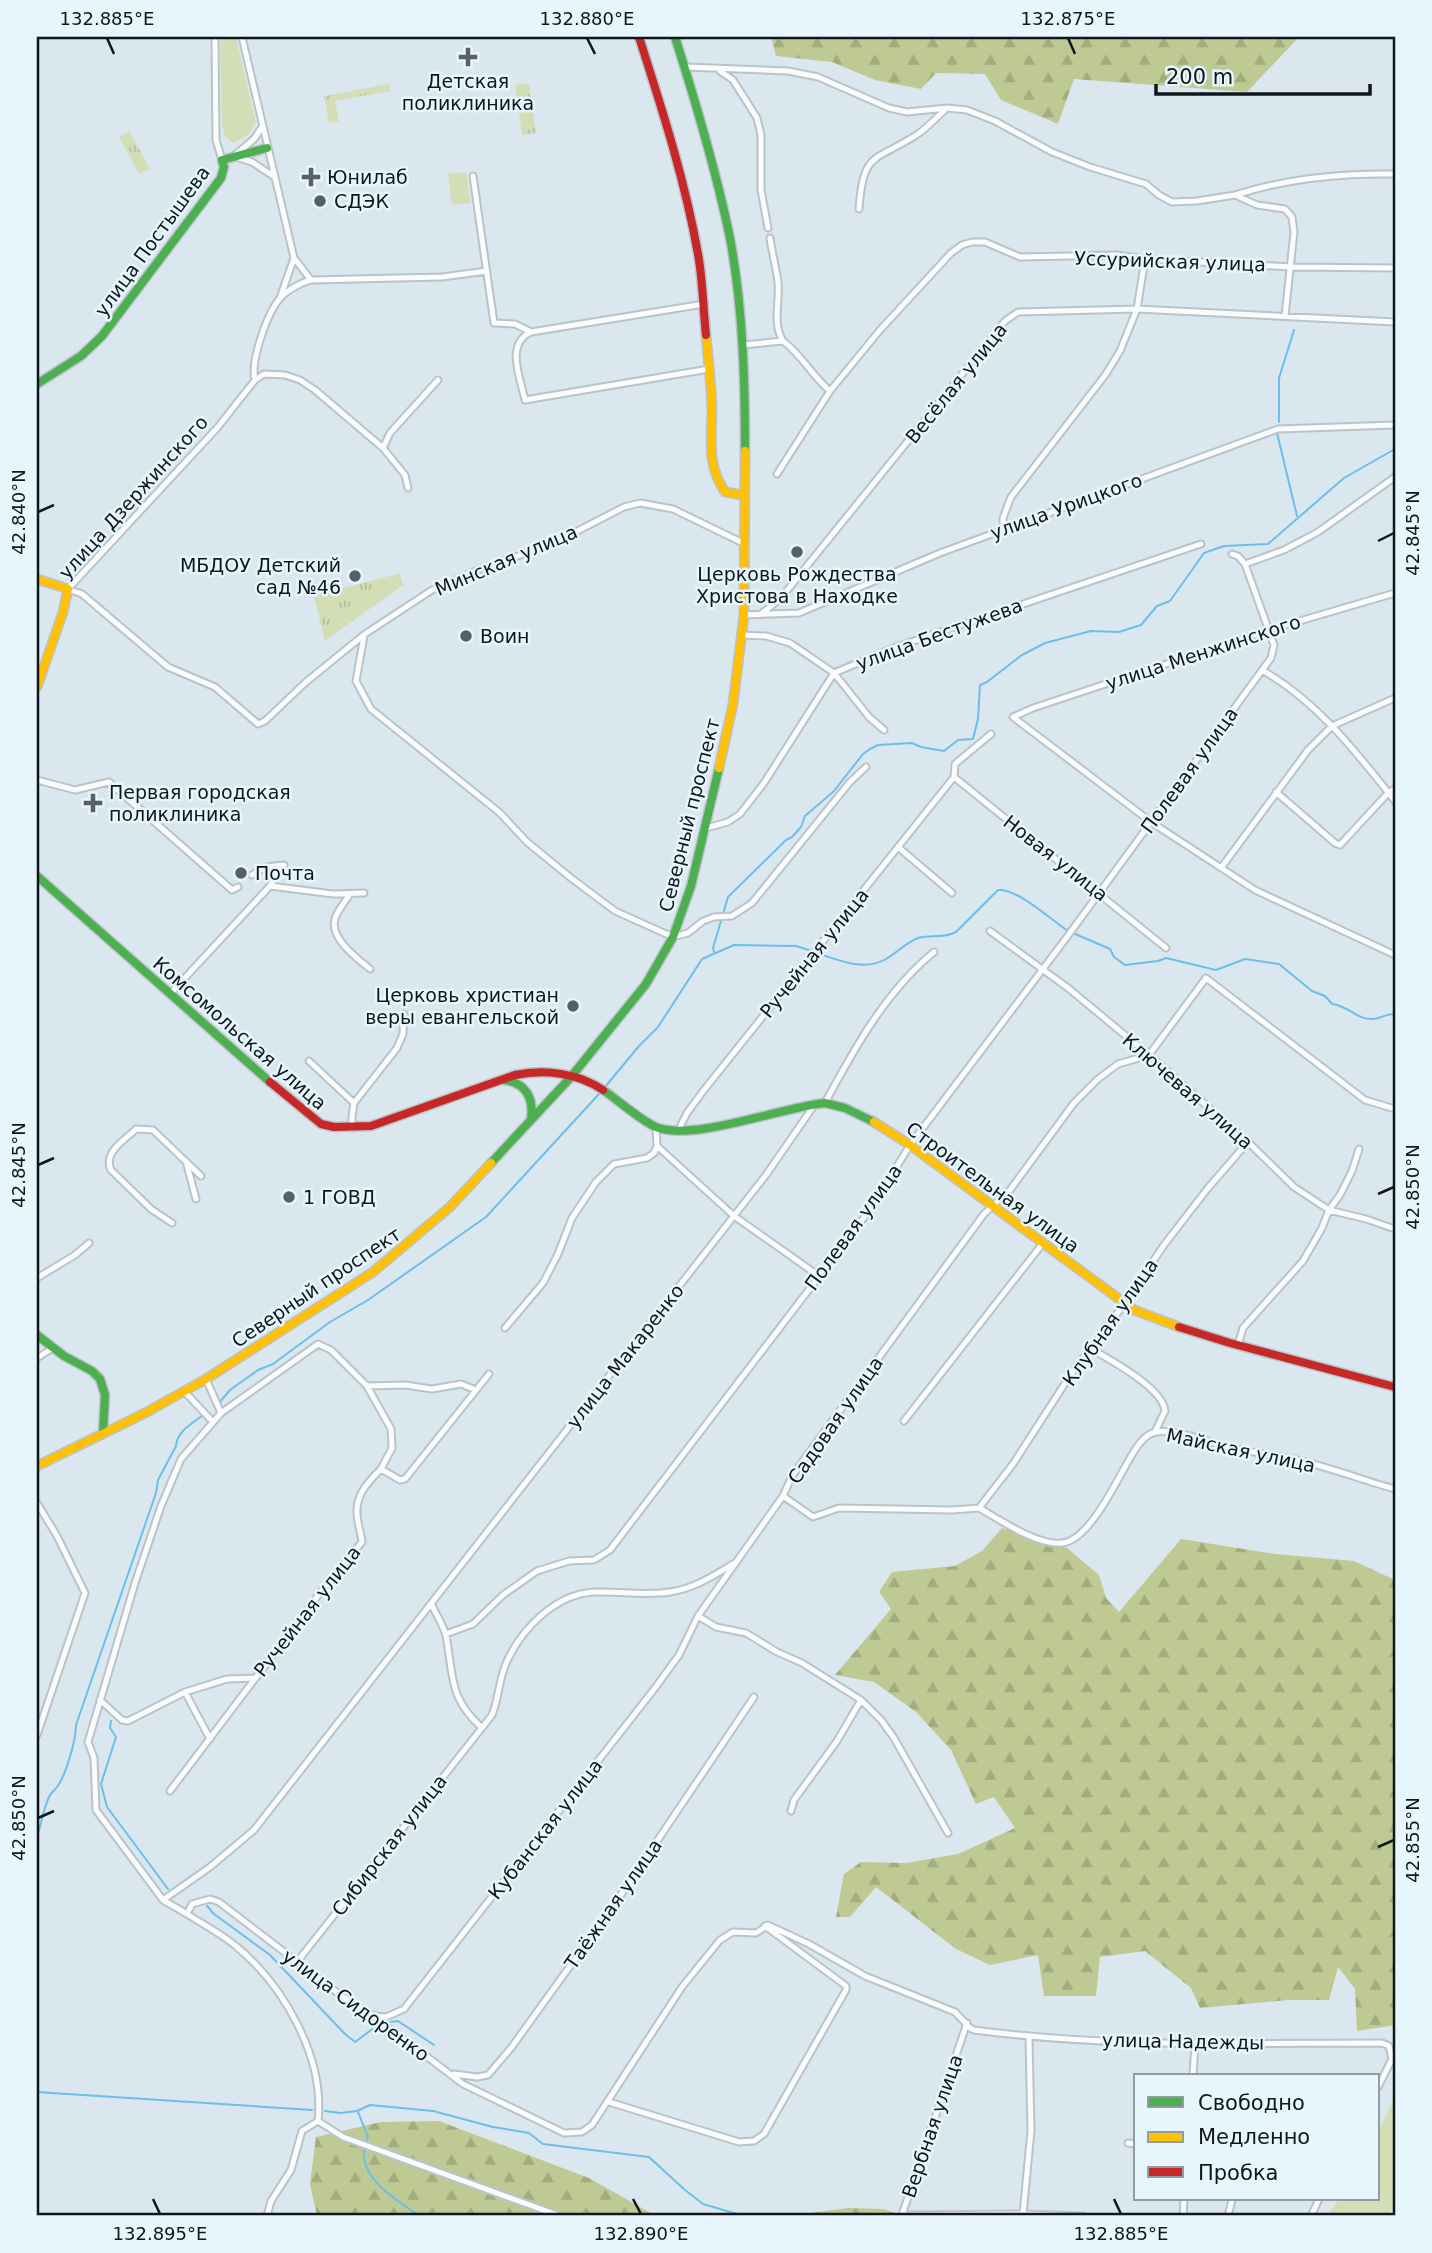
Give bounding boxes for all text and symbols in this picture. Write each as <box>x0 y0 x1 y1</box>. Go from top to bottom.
text: 132.885°E <box>60 8 154 29</box>
text: 132.880°E <box>540 8 634 29</box>
text: 132.875°E <box>1021 8 1115 29</box>
marker: Детская поликлиника <box>458 47 478 67</box>
scale bar <box>1156 52 1369 96</box>
text: 200 m <box>1166 65 1233 89</box>
place label: Детская поликлиника <box>402 70 534 114</box>
street label: улица Постышева <box>90 161 214 321</box>
place label: Юнилаб <box>327 166 408 188</box>
marker: Юнилаб <box>301 167 321 187</box>
place label: СДЭК <box>334 190 389 212</box>
marker: СДЭК <box>312 193 328 209</box>
street label: Уссурийская улица <box>1074 247 1266 275</box>
street label: Весёлая улица <box>901 318 1011 448</box>
street label: улица Дзержинского <box>54 411 212 583</box>
street label: улица Урицкого <box>987 468 1145 544</box>
text: 42.840°N <box>8 469 29 555</box>
text: 42.845°N <box>1402 490 1423 576</box>
street label: Минская улица <box>432 520 580 600</box>
marker: Церковь Рождества Христова в Находке <box>789 544 805 560</box>
place label: МБДОУ Детский сад №46 <box>180 554 341 598</box>
place label: Церковь Рождества Христова в Находке <box>696 563 898 607</box>
marker: МБДОУ Детский сад №46 <box>347 568 363 584</box>
street label: улица Бестужева <box>853 594 1025 674</box>
street label: улица Менжинского <box>1103 610 1303 694</box>
place label: Воин <box>480 625 529 647</box>
marker: Воин <box>458 628 474 644</box>
street label: Полевая улица <box>1136 703 1242 837</box>
street label: Северный проспект <box>654 716 724 914</box>
place label: Первая городская поликлиника <box>109 781 291 825</box>
marker: Первая городская поликлиника <box>83 793 103 813</box>
street label: Новая улица <box>999 810 1113 906</box>
place label: Почта <box>255 862 315 884</box>
marker: Почта <box>233 865 249 881</box>
street label: Ручейная улица <box>755 884 873 1022</box>
street label: Комсомольская улица <box>149 952 331 1114</box>
place label: Церковь христиан веры евангельской <box>365 984 559 1028</box>
marker: Церковь христиан веры евангельской <box>565 998 581 1014</box>
street label: Ключевая улица <box>1118 1029 1258 1153</box>
street label: Строительная улица <box>902 1117 1084 1257</box>
text: 42.845°N <box>8 1122 29 1208</box>
text: 42.850°N <box>1402 1144 1423 1230</box>
street label: Полевая улица <box>800 1160 906 1294</box>
place label: 1 ГОВД <box>303 1186 376 1208</box>
marker: 1 ГОВД <box>281 1189 297 1205</box>
street label: Северный проспект <box>227 1222 405 1352</box>
street label: Клубная улица <box>1058 1254 1162 1390</box>
street label: улица Макаренко <box>562 1280 688 1432</box>
street label: Садовая улица <box>783 1352 887 1488</box>
street label: Майская улица <box>1165 1423 1317 1477</box>
street label: Ручейная улица <box>249 1541 365 1681</box>
street label: Кубанская улица <box>483 1755 607 1903</box>
street label: Сибирская улица <box>327 1770 451 1920</box>
text: 42.850°N <box>8 1775 29 1861</box>
text: 42.855°N <box>1402 1797 1423 1883</box>
street label: Таёжная улица <box>559 1835 666 1974</box>
street label: улица Сидоренко <box>278 1944 434 2066</box>
street label: улица Надежды <box>1102 2029 1264 2053</box>
street label: Вербная улица <box>897 2051 967 2201</box>
legend <box>1134 2074 1380 2200</box>
text: Свободно <box>1198 2091 1305 2115</box>
text: Медленно <box>1198 2125 1310 2149</box>
text: Пробка <box>1198 2161 1278 2185</box>
text: 132.895°E <box>113 2223 207 2244</box>
text: 132.890°E <box>594 2223 688 2244</box>
text: 132.885°E <box>1074 2223 1168 2244</box>

